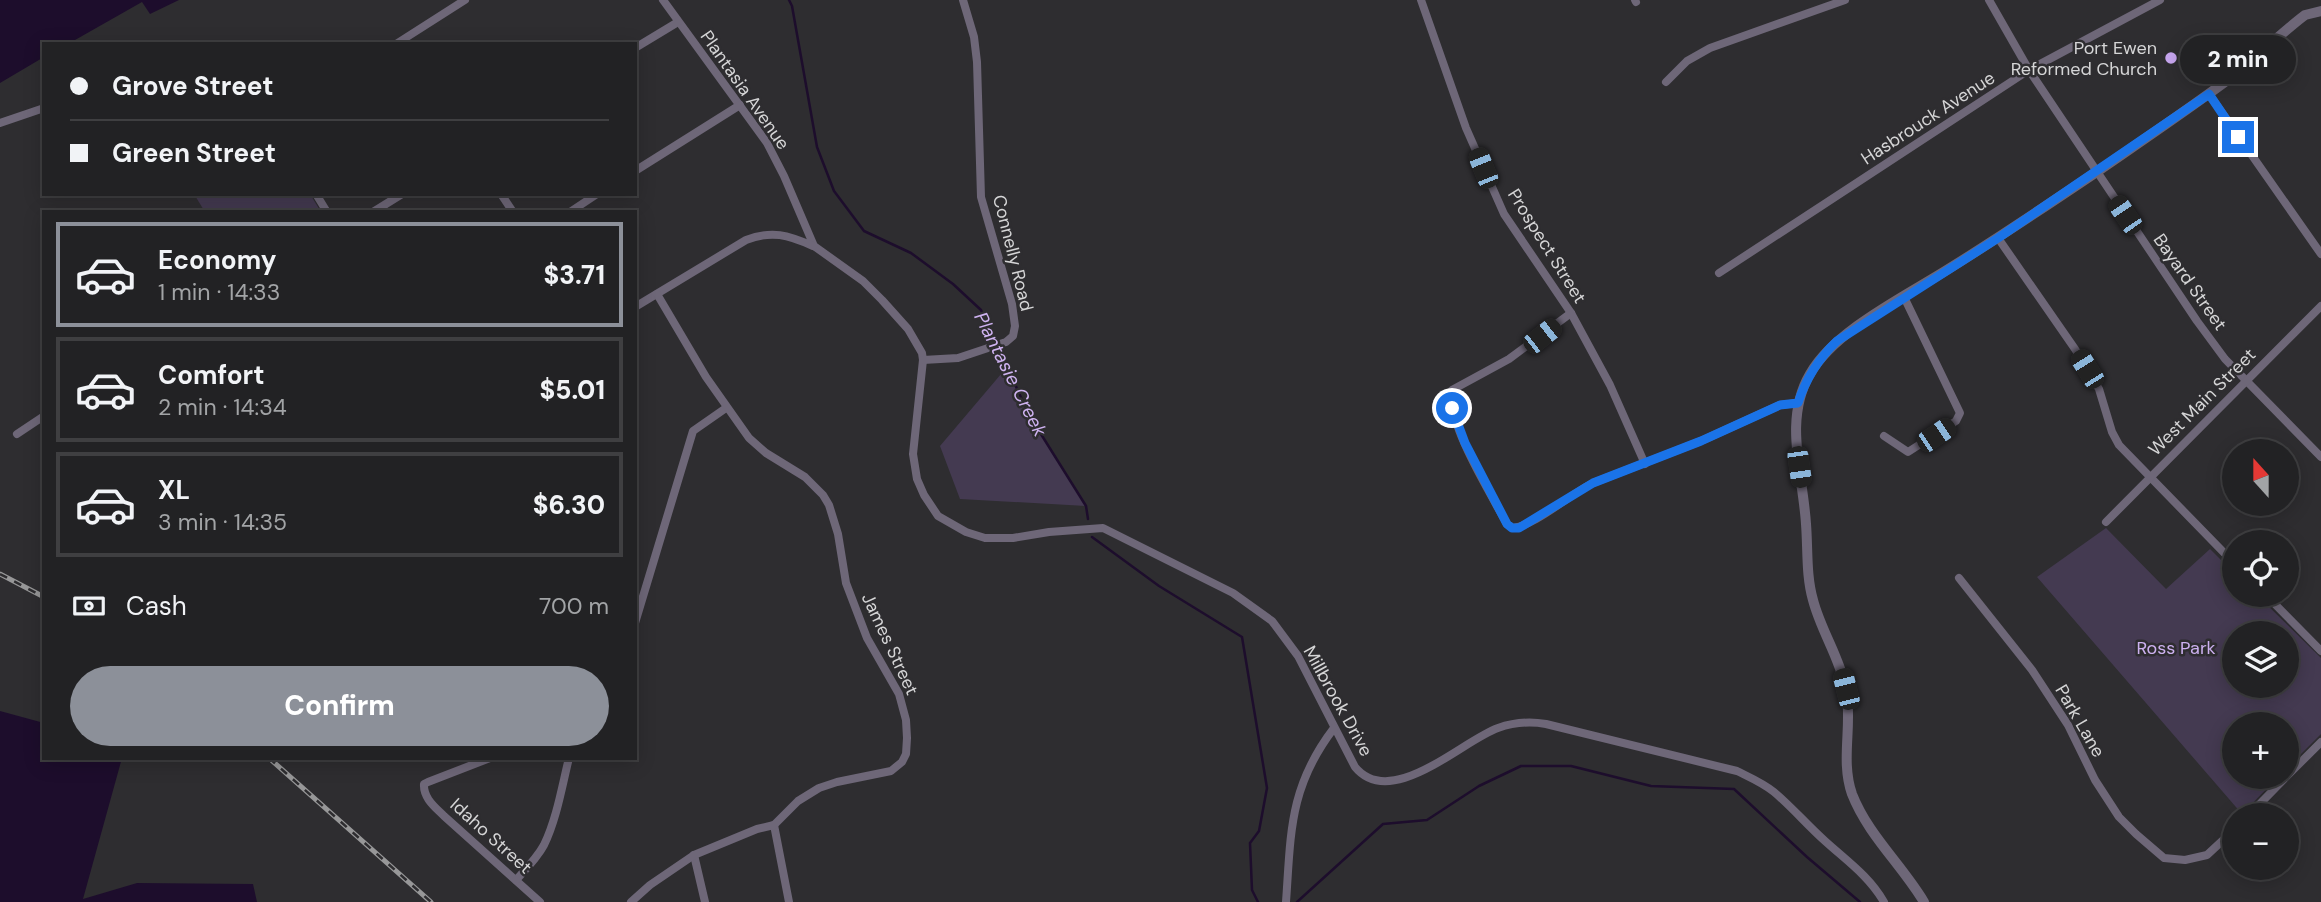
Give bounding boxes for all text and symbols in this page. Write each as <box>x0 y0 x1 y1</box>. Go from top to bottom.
street label: Plantasia Avenue <box>695 26 795 154</box>
place label: Port Ewen Reformed Church <box>2011 36 2157 81</box>
callout: 2 min <box>2180 36 2296 85</box>
text: 2 min <box>2207 44 2269 74</box>
marker: Port Ewen Reformed Church <box>2163 50 2179 66</box>
street label: Hasbrouck Avenue <box>1856 66 2000 170</box>
text: Grove Street <box>112 69 274 103</box>
route end <box>2222 121 2254 153</box>
text: Green Street <box>112 136 276 170</box>
car <box>1466 145 1501 191</box>
street label: Prospect Street <box>1502 184 1592 308</box>
street label: Connelly Road <box>987 192 1039 314</box>
car <box>2105 192 2146 238</box>
street label: Bayard Street <box>2148 229 2232 335</box>
icon: car <box>74 243 137 306</box>
text: Economy <box>158 243 276 277</box>
text: $3.71 <box>544 258 605 292</box>
text: 1 min · 14:33 <box>158 277 280 307</box>
water label: Plantasie Creek <box>968 308 1053 441</box>
car <box>1519 315 1566 357</box>
street label: West Main Street <box>2143 343 2261 461</box>
car <box>2067 346 2108 392</box>
icon: car <box>74 358 137 421</box>
text: Comfort <box>158 358 264 392</box>
text: $5.01 <box>539 373 605 407</box>
text: 2 min · 14:34 <box>158 392 287 422</box>
route start <box>1436 392 1468 424</box>
car <box>1913 415 1960 455</box>
north arrow <box>2222 439 2300 516</box>
map controls <box>2222 439 2299 880</box>
car <box>1786 445 1813 489</box>
icon: car <box>74 473 137 536</box>
text: XL <box>158 473 190 507</box>
text: $6.30 <box>533 488 605 522</box>
text: 3 min · 14:35 <box>158 507 287 537</box>
button: locate <box>2222 530 2299 607</box>
icon: cash <box>70 587 108 625</box>
text: Cash <box>126 589 187 623</box>
street label: James Street <box>856 589 924 699</box>
text: 700 m <box>539 591 609 621</box>
button: layers <box>2222 621 2299 698</box>
park label: Ross Park <box>2136 636 2216 660</box>
street label: Millbrook Drive <box>1298 641 1378 761</box>
button: Confirm <box>70 666 609 746</box>
car <box>1831 666 1862 712</box>
street label: Park Lane <box>2050 680 2110 762</box>
button: + <box>2222 712 2299 789</box>
street label: Idaho Street <box>445 793 537 879</box>
button: − <box>2222 803 2299 880</box>

